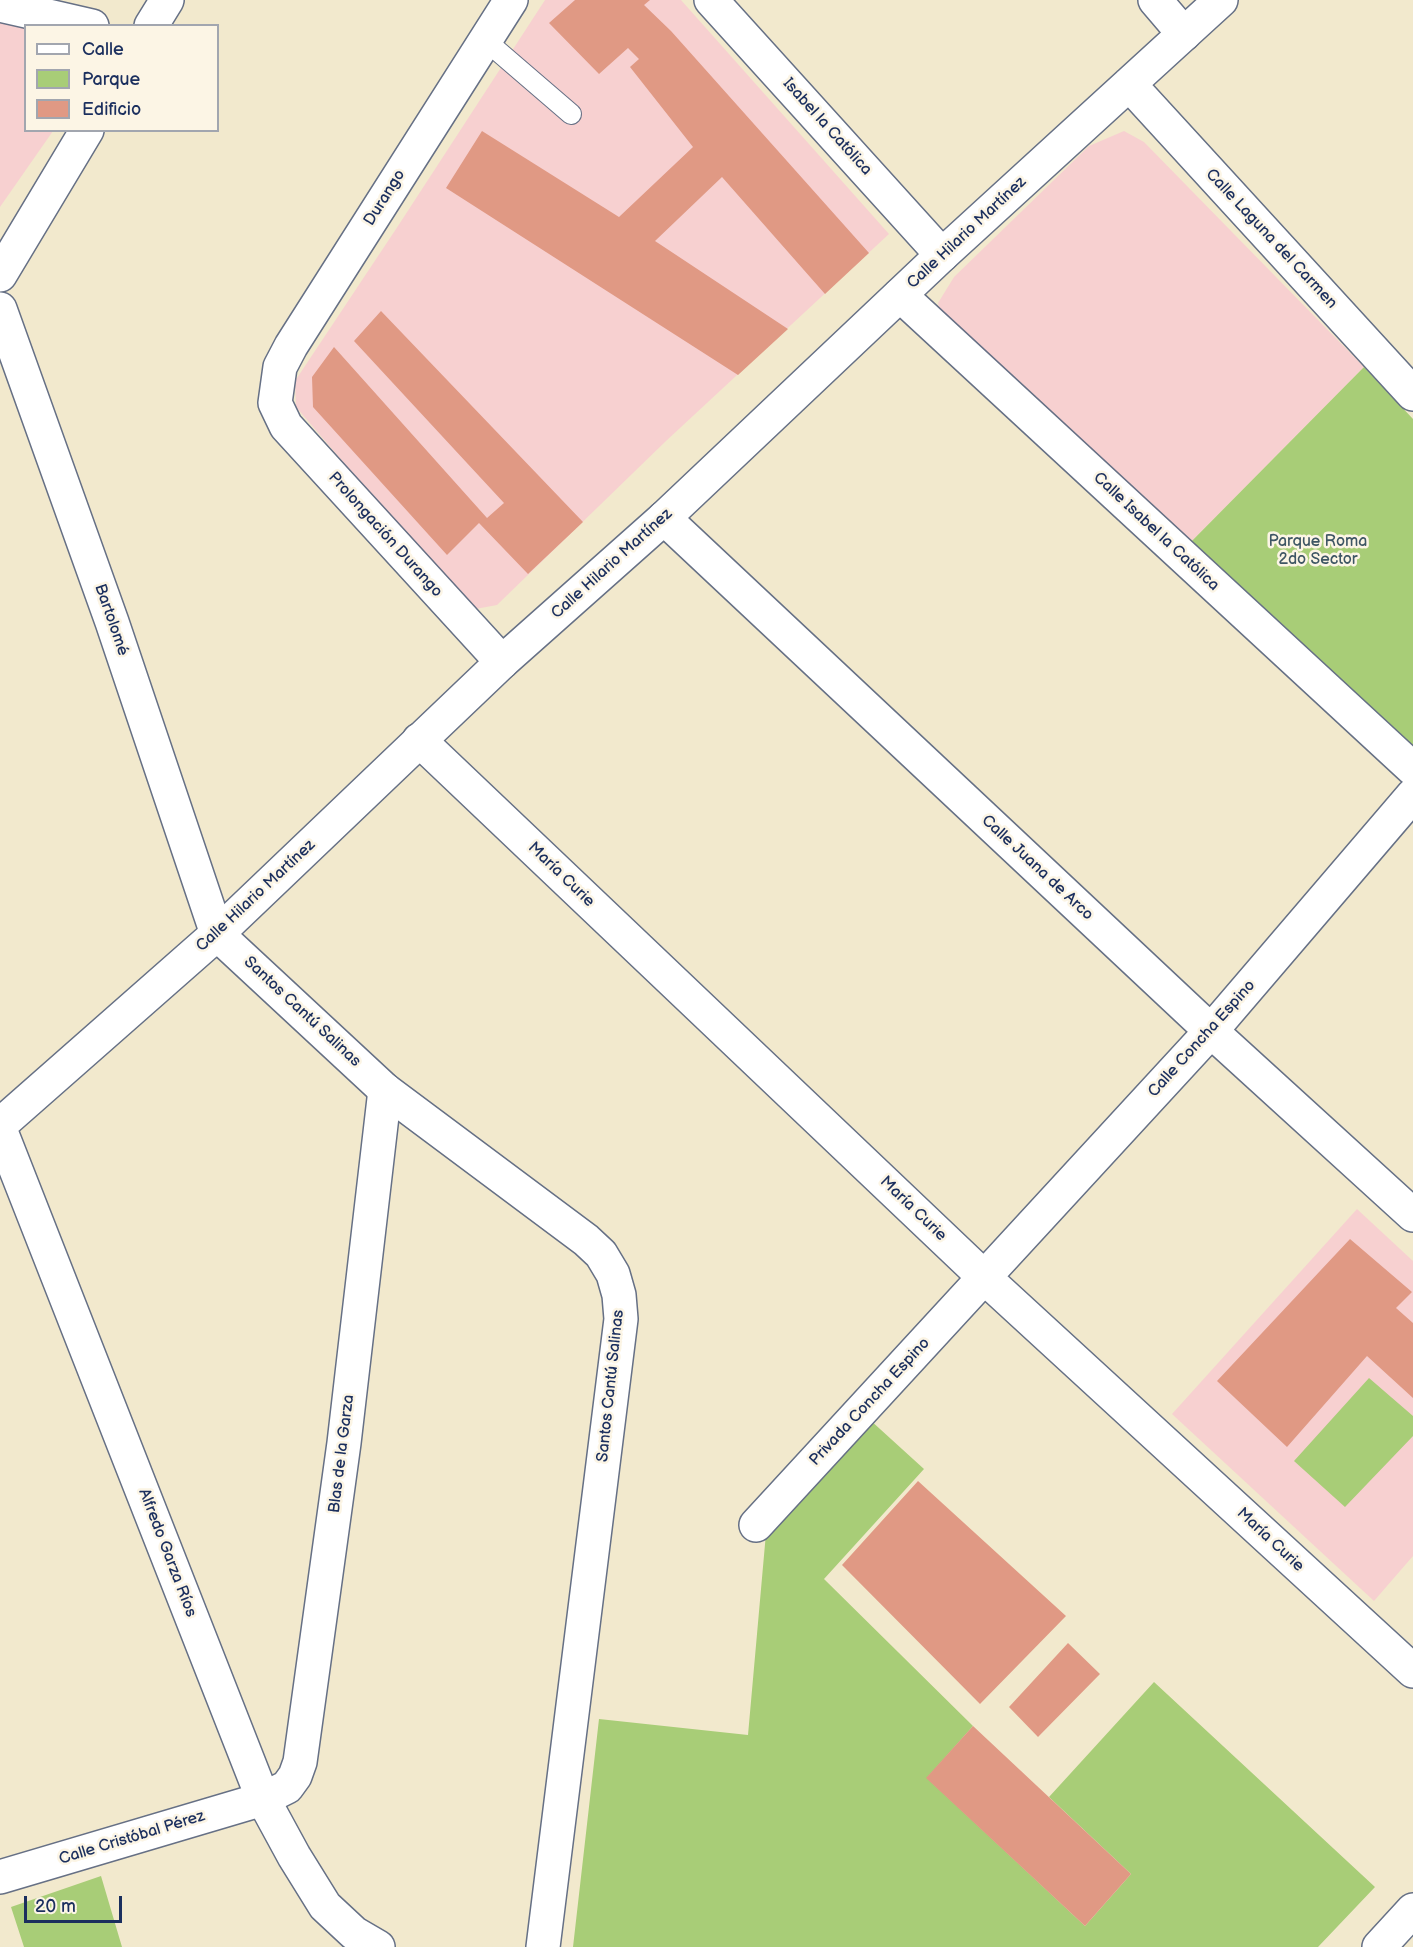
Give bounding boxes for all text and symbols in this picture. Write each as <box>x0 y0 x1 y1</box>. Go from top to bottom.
legend <box>24 24 219 132</box>
text: Calle <box>82 39 124 60</box>
text: Parque <box>82 69 140 90</box>
street label: Isabel la Católica <box>778 74 876 180</box>
text: Edificio <box>82 99 141 120</box>
street label: Calle Laguna del Carmen <box>1201 165 1341 313</box>
street label: Durango <box>360 166 410 230</box>
street label: Calle Hilario Martínez <box>903 173 1031 293</box>
street label: Prolongación Durango <box>324 469 446 601</box>
street label: Calle Isabel la Católica <box>1089 469 1223 595</box>
street label: Calle Hilario Martínez <box>548 505 676 623</box>
park label: Parque Roma 2do Sector <box>1269 532 1367 570</box>
street label: Bartolomé <box>90 581 132 659</box>
street label: Calle Juana de Arco <box>977 811 1097 925</box>
street label: Calle Hilario Martínez <box>192 836 320 956</box>
street label: María Curie <box>524 839 598 911</box>
street label: Santos Cantú Salinas <box>240 953 364 1071</box>
street label: Calle Concha Espino <box>1144 976 1260 1102</box>
street label: María Curie <box>876 1173 950 1245</box>
street label: Santos Cantú Salinas <box>593 1309 629 1463</box>
street label: Privada Concha Espino <box>806 1334 934 1470</box>
street label: Blas de la Garza <box>325 1394 359 1514</box>
street label: Alfredo Garza Ríos <box>134 1486 200 1620</box>
street label: María Curie <box>1232 1504 1308 1576</box>
street label: Calle Cristóbal Pérez <box>57 1807 207 1869</box>
scale bar <box>27 1884 124 1922</box>
text: 20 m <box>35 1896 76 1917</box>

